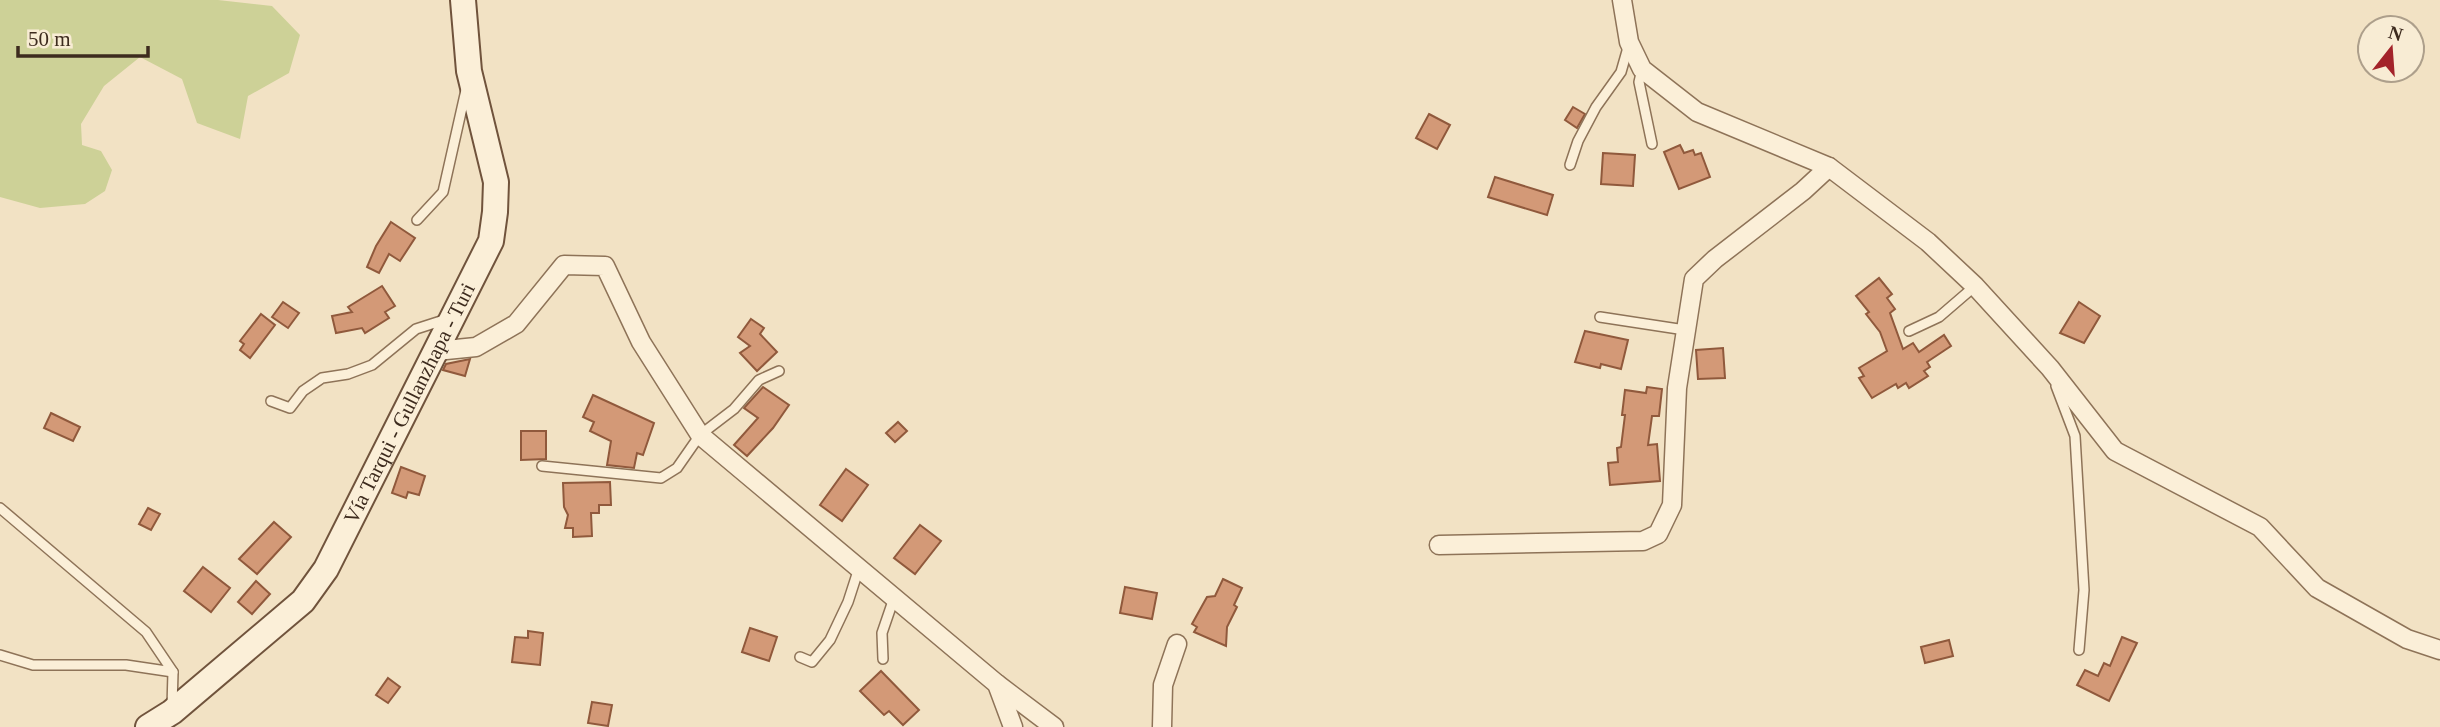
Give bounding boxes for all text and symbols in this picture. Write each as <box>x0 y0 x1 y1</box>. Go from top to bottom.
scale bar <box>18 14 147 58</box>
north arrow <box>2356 14 2426 84</box>
text: N <box>2386 21 2406 45</box>
text: 50 m <box>28 27 71 51</box>
street label: Vía Tarqui - Gullanzhapa - Turi <box>339 279 480 527</box>

